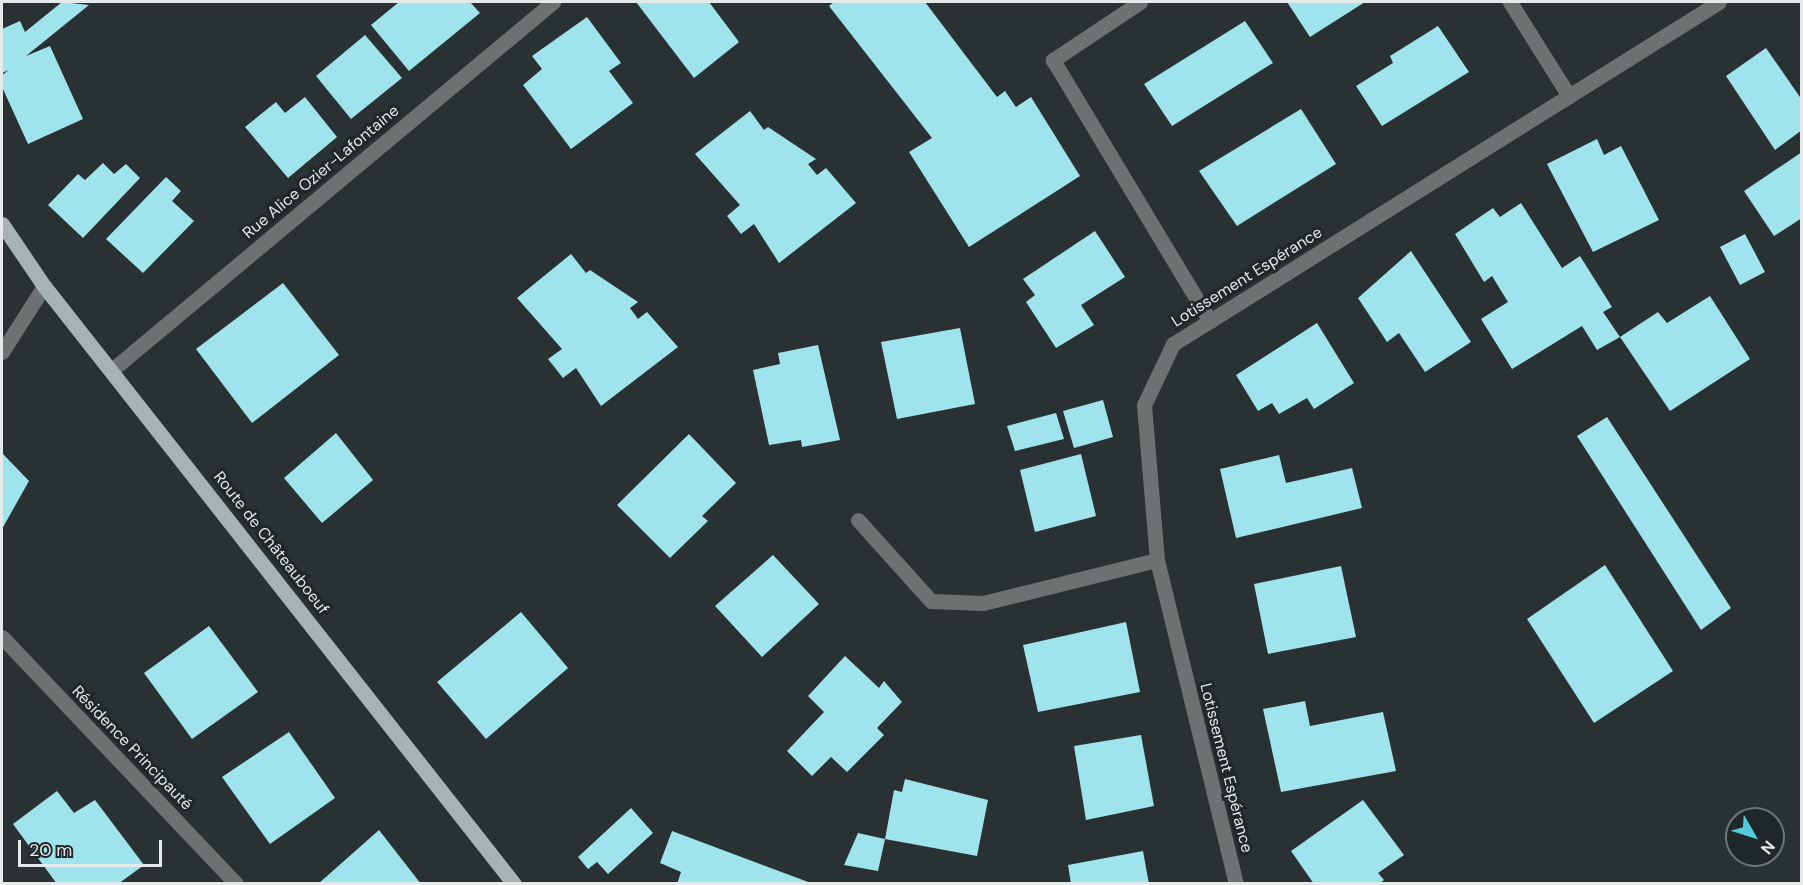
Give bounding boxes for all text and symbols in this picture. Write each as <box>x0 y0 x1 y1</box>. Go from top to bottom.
street label: Rue Alice Ozier-Lafontaine <box>239 101 403 243</box>
street label: Lotissement Espérance <box>1168 223 1326 331</box>
street label: Route de Châteauboeuf <box>209 468 333 618</box>
street label: Lotissement Espérance <box>1196 681 1256 855</box>
street label: Résidence Principauté <box>68 682 196 814</box>
north arrow <box>1725 807 1785 867</box>
scale bar <box>21 828 165 866</box>
text: N <box>1756 836 1780 859</box>
text: 20 m <box>29 838 72 862</box>

